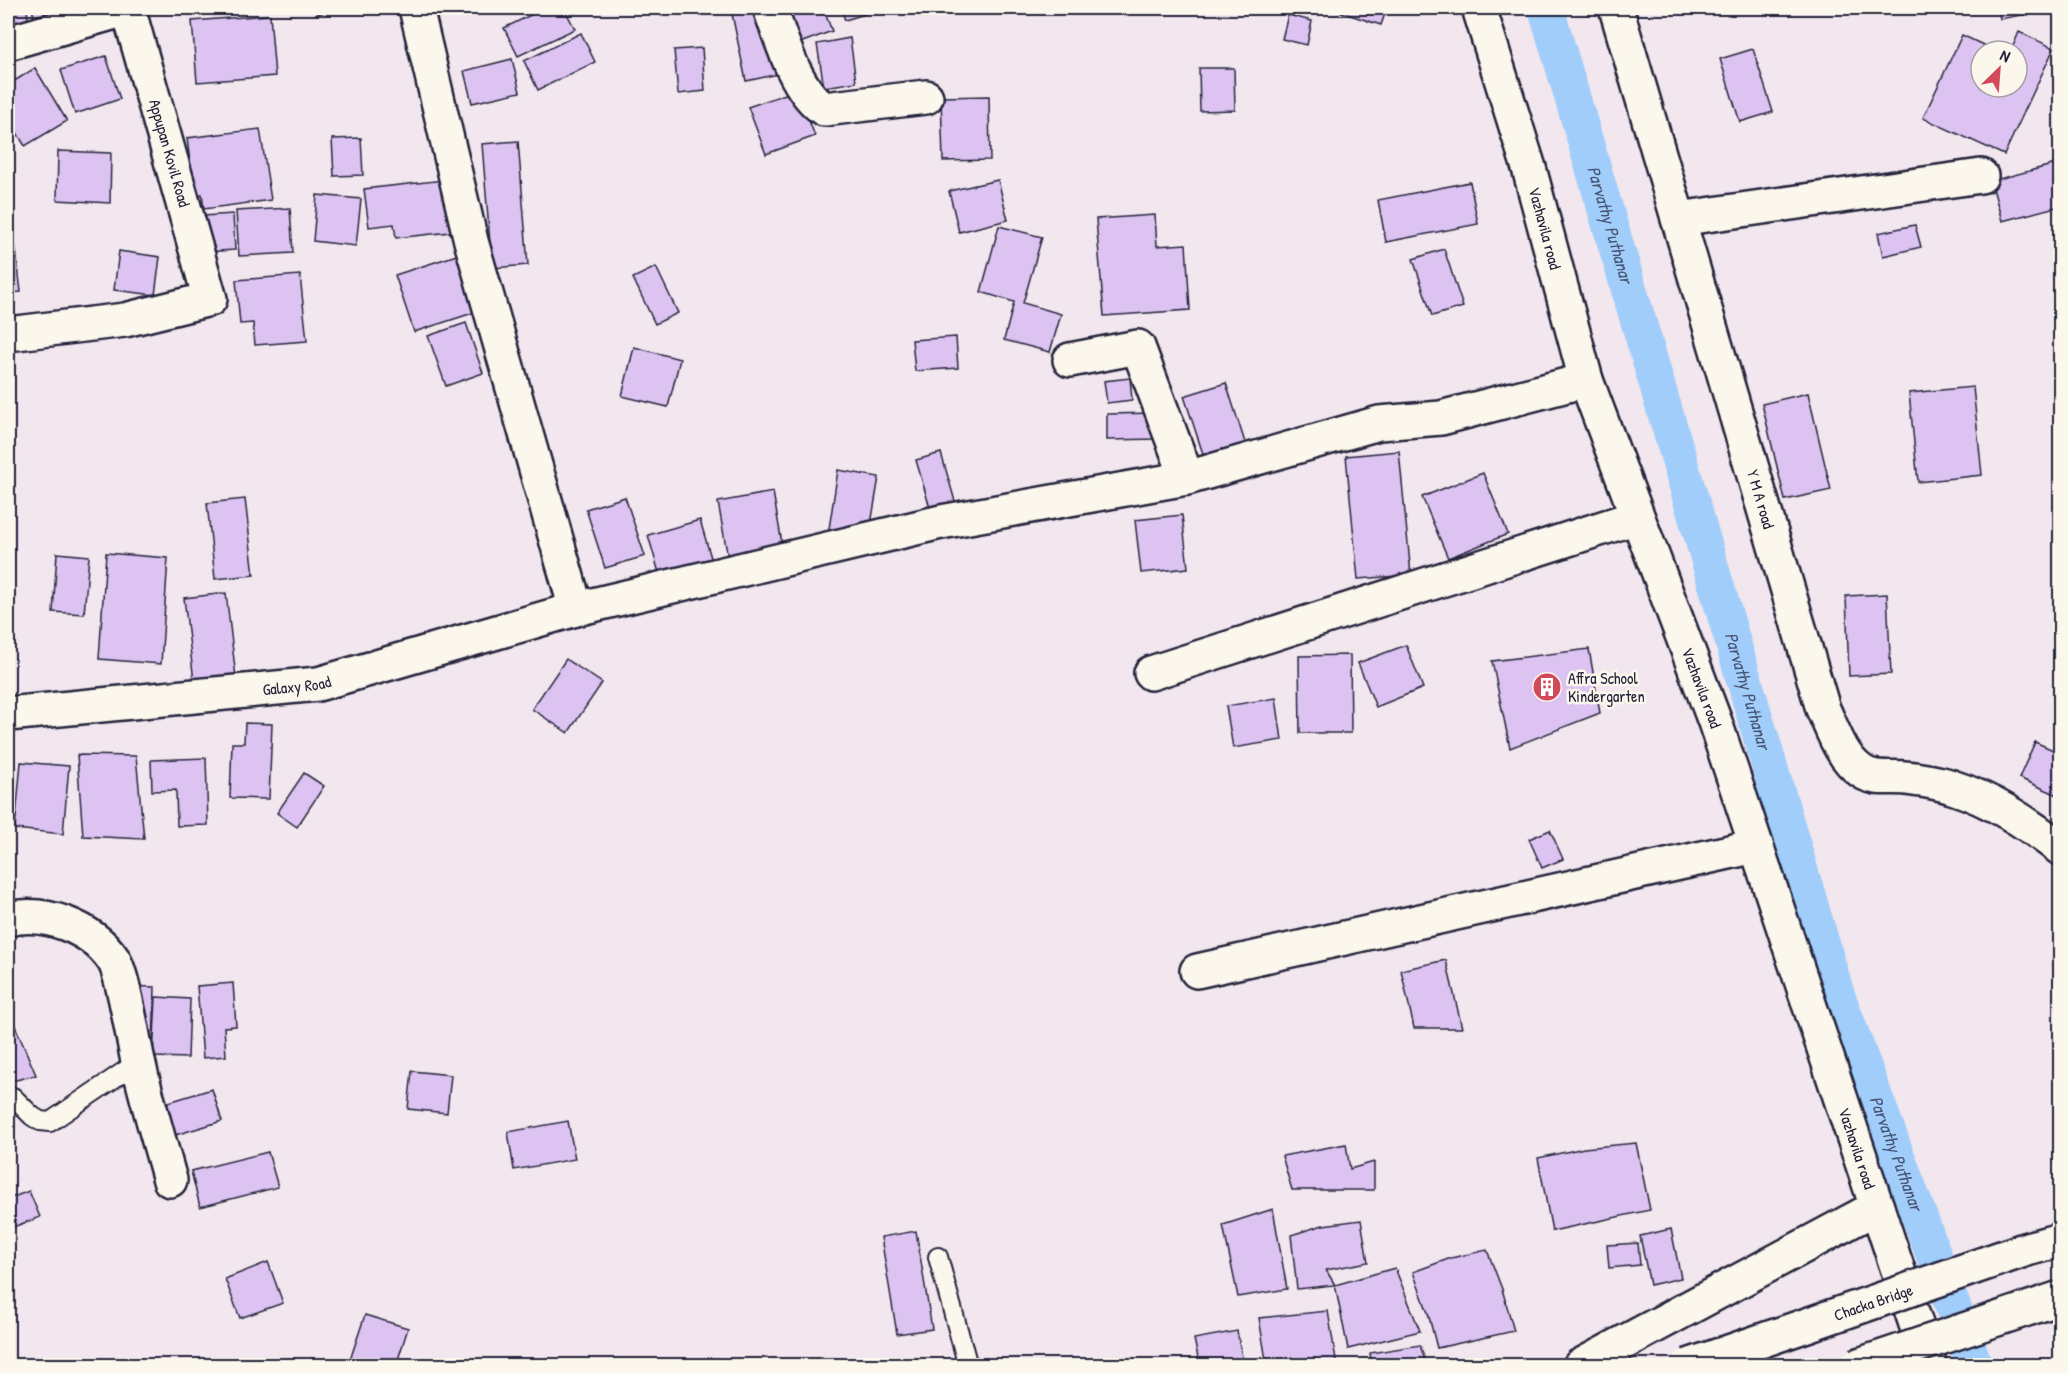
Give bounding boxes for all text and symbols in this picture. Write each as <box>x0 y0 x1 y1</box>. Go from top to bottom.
north arrow <box>1969 39 2029 99</box>
text: N <box>1997 44 2014 67</box>
street label: Appupan Kovil Road <box>144 97 196 209</box>
water label: Parvathy Puthanar <box>1581 163 1640 288</box>
street label: Vazhavila road <box>1524 185 1567 272</box>
street label: Y M A road <box>1742 467 1780 531</box>
water label: Parvathy Puthanar <box>1719 629 1778 754</box>
street label: Vazhavila road <box>1677 644 1727 731</box>
place label: Affra School Kindergarten <box>1568 667 1645 707</box>
street label: Galaxy Road <box>262 670 333 700</box>
building icon: Affra School Kindergarten <box>1531 671 1563 703</box>
water label: Parvathy Puthanar <box>1864 1092 1930 1216</box>
street label: Vazhavila road <box>1833 1105 1881 1192</box>
street label: Chacka Bridge <box>1831 1278 1916 1326</box>

